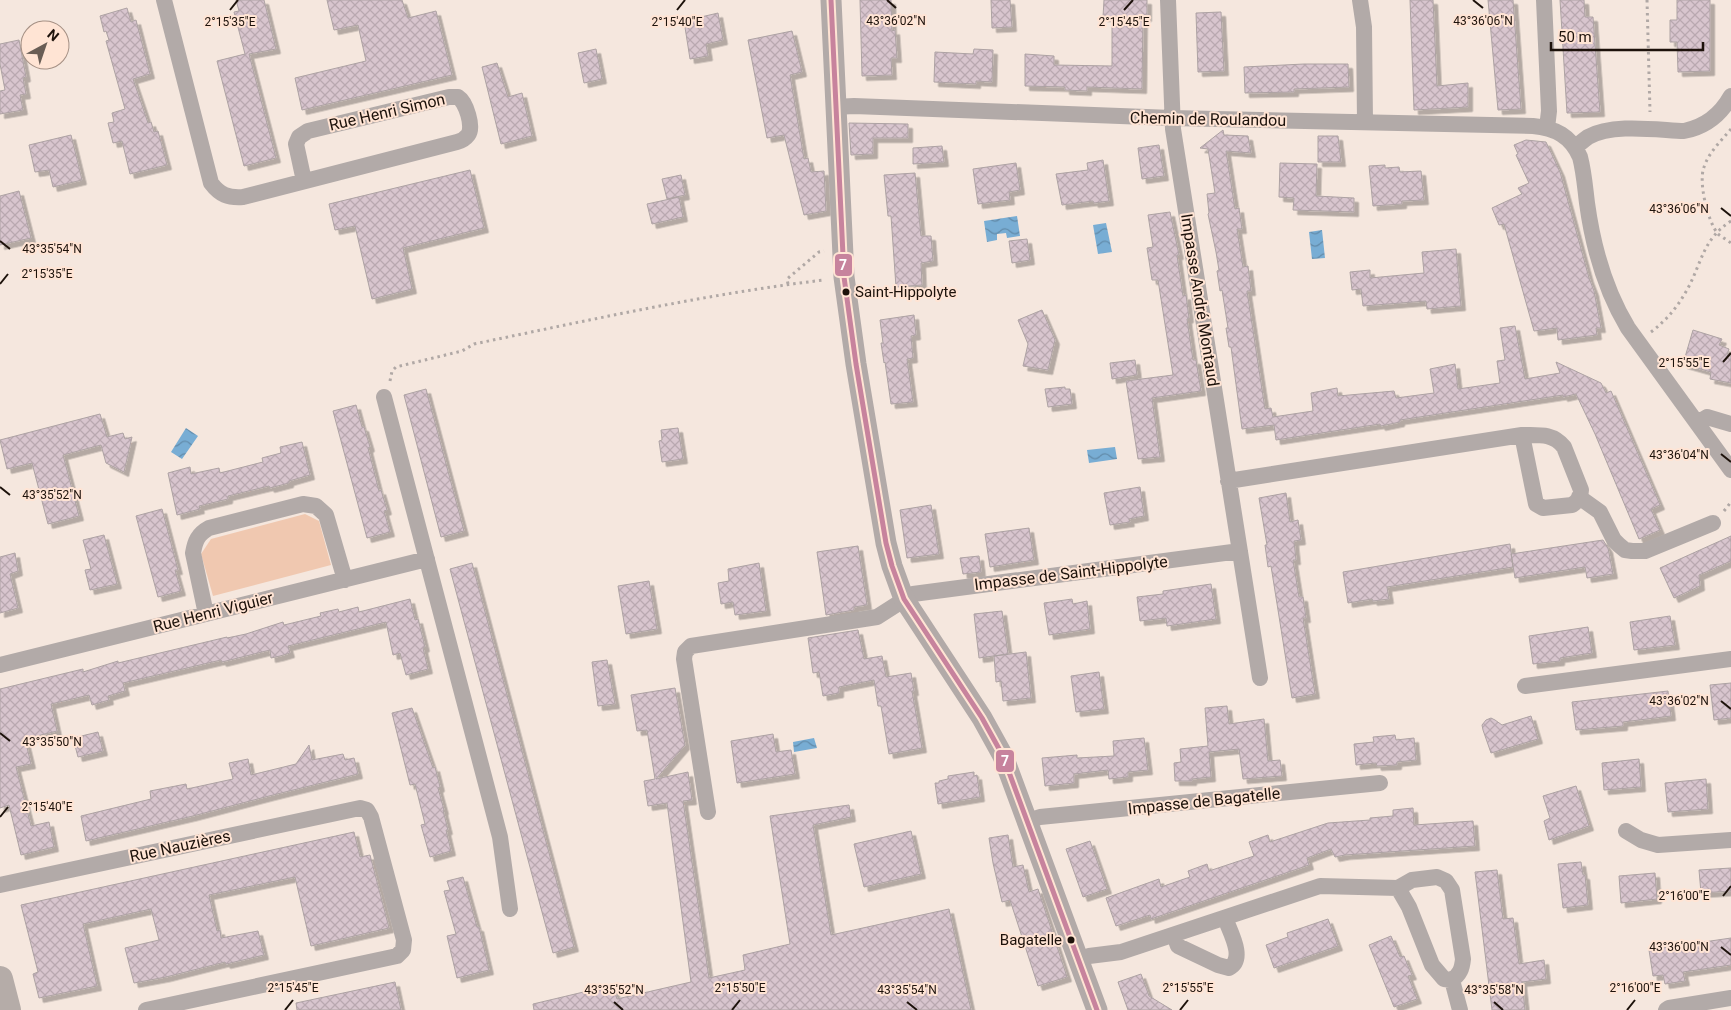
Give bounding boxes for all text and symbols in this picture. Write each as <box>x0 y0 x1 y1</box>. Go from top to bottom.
text: 43°36'02"N <box>866 14 926 28</box>
text: 43°36'06"N <box>1453 14 1513 28</box>
text: 2°15'35"E <box>205 15 256 29</box>
text: 2°15'40"E <box>652 15 703 29</box>
text: 2°15'45"E <box>1099 15 1150 29</box>
north arrow <box>20 20 70 70</box>
scale bar <box>1551 20 1704 52</box>
text: N <box>44 26 62 44</box>
text: 50 m <box>1558 28 1592 46</box>
street label: Rue Henri Simon <box>327 89 447 135</box>
street label: Chemin de Roulandou <box>1130 108 1286 130</box>
text: 43°36'06"N <box>1649 202 1709 216</box>
street label: Impasse André Montaud <box>1177 212 1223 388</box>
text: 43°35'54"N <box>22 242 82 256</box>
line badge: 7 <box>834 253 853 277</box>
text: 7 <box>839 257 847 273</box>
text: 2°15'35"E <box>22 267 73 281</box>
place label: Saint-Hippolyte <box>855 283 956 301</box>
marker: Saint-Hippolyte <box>841 287 851 297</box>
text: 2°15'55"E <box>1659 356 1710 370</box>
text: 43°36'04"N <box>1649 448 1709 462</box>
text: 43°35'52"N <box>22 488 82 502</box>
street label: Impasse de Saint-Hippolyte <box>973 552 1169 594</box>
street label: Rue Henri Viguier <box>151 588 275 636</box>
text: 43°36'02"N <box>1649 694 1709 708</box>
text: 43°35'50"N <box>22 735 82 749</box>
line badge: 7 <box>995 749 1015 773</box>
text: 7 <box>1001 753 1009 769</box>
street label: Impasse de Bagatelle <box>1127 784 1281 818</box>
text: 2°15'40"E <box>22 800 73 814</box>
street label: Rue Nauzières <box>128 826 232 866</box>
text: 2°16'00"E <box>1659 889 1710 903</box>
place label: Bagatelle <box>1000 931 1062 949</box>
marker: Bagatelle <box>1066 935 1076 945</box>
text: 43°36'00"N <box>1649 940 1709 954</box>
text: 2°15'45"E <box>268 981 319 995</box>
text: 2°15'50"E <box>715 981 766 995</box>
text: 2°15'55"E <box>1163 981 1214 995</box>
text: 2°16'00"E <box>1610 981 1661 995</box>
text: 43°35'52"N <box>584 983 644 997</box>
text: 43°35'54"N <box>877 983 937 997</box>
text: 43°35'58"N <box>1464 983 1524 997</box>

